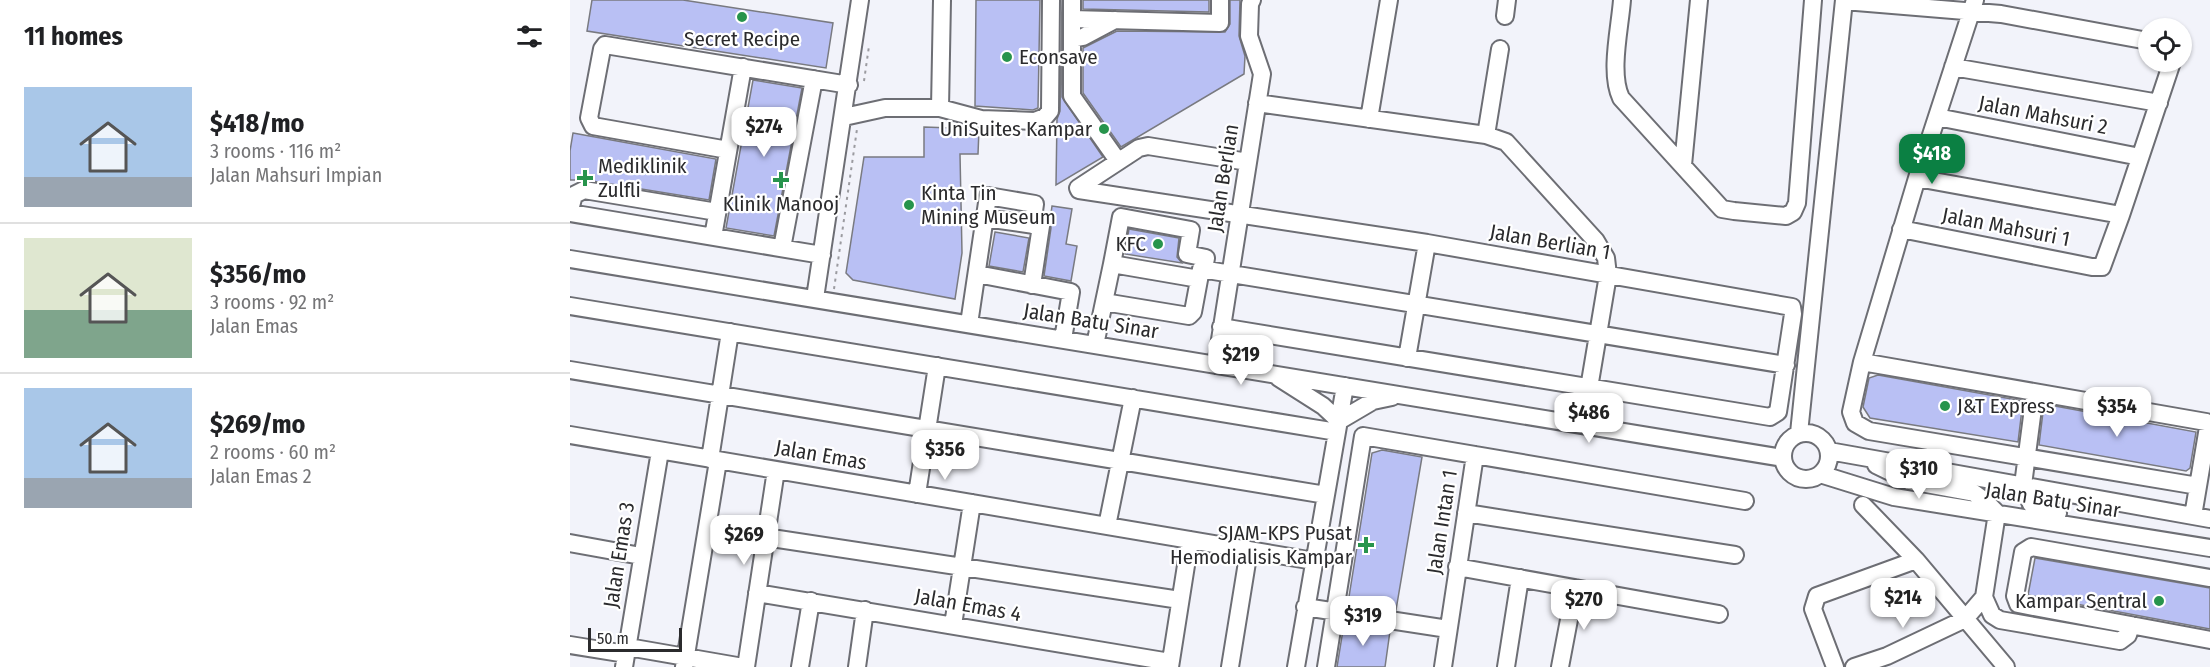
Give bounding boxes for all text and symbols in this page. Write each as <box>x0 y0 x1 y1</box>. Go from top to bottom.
marker: Secret Recipe <box>735 10 749 24</box>
map controls <box>2138 18 2192 72</box>
button: locate <box>2138 18 2192 72</box>
icon: filters <box>513 20 546 53</box>
text: 11 homes <box>24 21 123 52</box>
place label: Secret Recipe <box>684 26 800 52</box>
place label: Econsave <box>1019 44 1098 70</box>
marker: Econsave <box>1000 50 1014 64</box>
street label: Jalan Mahsuri 2 <box>1976 90 2110 140</box>
pin: $274 <box>728 107 800 158</box>
text: $418/mo <box>210 108 304 139</box>
icon: home <box>72 111 144 183</box>
text: $274 <box>745 114 783 138</box>
place label: UniSuites Kampar <box>940 116 1093 142</box>
marker: UniSuites Kampar <box>1097 122 1111 136</box>
street label: Jalan Berlian <box>1202 122 1244 234</box>
pin: $418 <box>1896 134 1968 185</box>
text: 3 rooms · 116 m² <box>210 139 341 163</box>
text: $418 <box>1913 141 1951 165</box>
place label: Mediklinik Zulfli <box>598 153 687 203</box>
text: Jalan Mahsuri Impian <box>210 163 382 187</box>
marker: Mediklinik Zulfli <box>576 169 594 187</box>
marker: Klinik Manooj <box>772 171 790 189</box>
place label: Kinta Tin Mining Museum <box>921 180 1056 230</box>
place label: Klinik Manooj <box>723 191 839 217</box>
marker: Kinta Tin Mining Museum <box>902 198 916 212</box>
street label: Jalan Mahsuri 1 <box>1940 202 2072 252</box>
street label: Jalan Berlian 1 <box>1488 219 1612 265</box>
place label: KFC <box>1115 231 1146 257</box>
marker: KFC <box>1151 237 1165 251</box>
text: $356/mo <box>210 259 306 290</box>
icon: home <box>72 262 144 334</box>
text: 3 rooms · 92 m² <box>210 290 334 314</box>
street label: Jalan Batu Sinar <box>1022 297 1161 345</box>
text: Jalan Emas <box>210 314 298 338</box>
pin: $219 <box>1205 335 1277 386</box>
text: $219 <box>1222 342 1260 366</box>
pin: $354 <box>2081 387 2153 438</box>
pin: $486 <box>1553 393 1625 444</box>
place label: J&T Express <box>1957 393 2055 419</box>
text: $354 <box>2097 394 2137 418</box>
marker: J&T Express <box>1938 399 1952 413</box>
text: $486 <box>1568 400 1610 424</box>
text: $269/mo <box>210 409 306 440</box>
icon: home <box>72 412 144 484</box>
pin: $356 <box>909 430 981 481</box>
street label: Jalan Emas <box>773 434 869 476</box>
text: $356 <box>925 437 965 461</box>
text: 2 rooms · 60 m² <box>210 440 336 464</box>
pin: $310 <box>1883 449 1955 500</box>
text: $310 <box>1900 456 1938 480</box>
text: Jalan Emas 2 <box>210 464 312 488</box>
street label: Jalan Intan 1 <box>1421 468 1463 576</box>
street label: Jalan Batu Sinar <box>1984 476 2123 524</box>
street label: Jalan Emas 3 <box>598 500 640 610</box>
pin: $269 <box>708 515 780 566</box>
place label: SJAM-KPS Pusat Hemodialisis Kampar <box>1170 520 1353 570</box>
text: $269 <box>724 522 764 546</box>
marker: SJAM-KPS Pusat Hemodialisis Kampar <box>1357 536 1375 554</box>
pin: $214 <box>1867 578 1939 629</box>
pin: $270 <box>1548 580 1620 631</box>
street label: Jalan Emas 4 <box>913 583 1023 627</box>
text: $214 <box>1884 585 1922 609</box>
text: $270 <box>1565 587 1603 611</box>
place label: Kampar Sentral <box>2015 588 2147 614</box>
marker: Kampar Sentral <box>2152 594 2166 608</box>
pin: $319 <box>1327 596 1399 647</box>
text: $319 <box>1344 603 1382 627</box>
scale bar <box>588 625 682 652</box>
text: 50 m <box>597 629 629 648</box>

